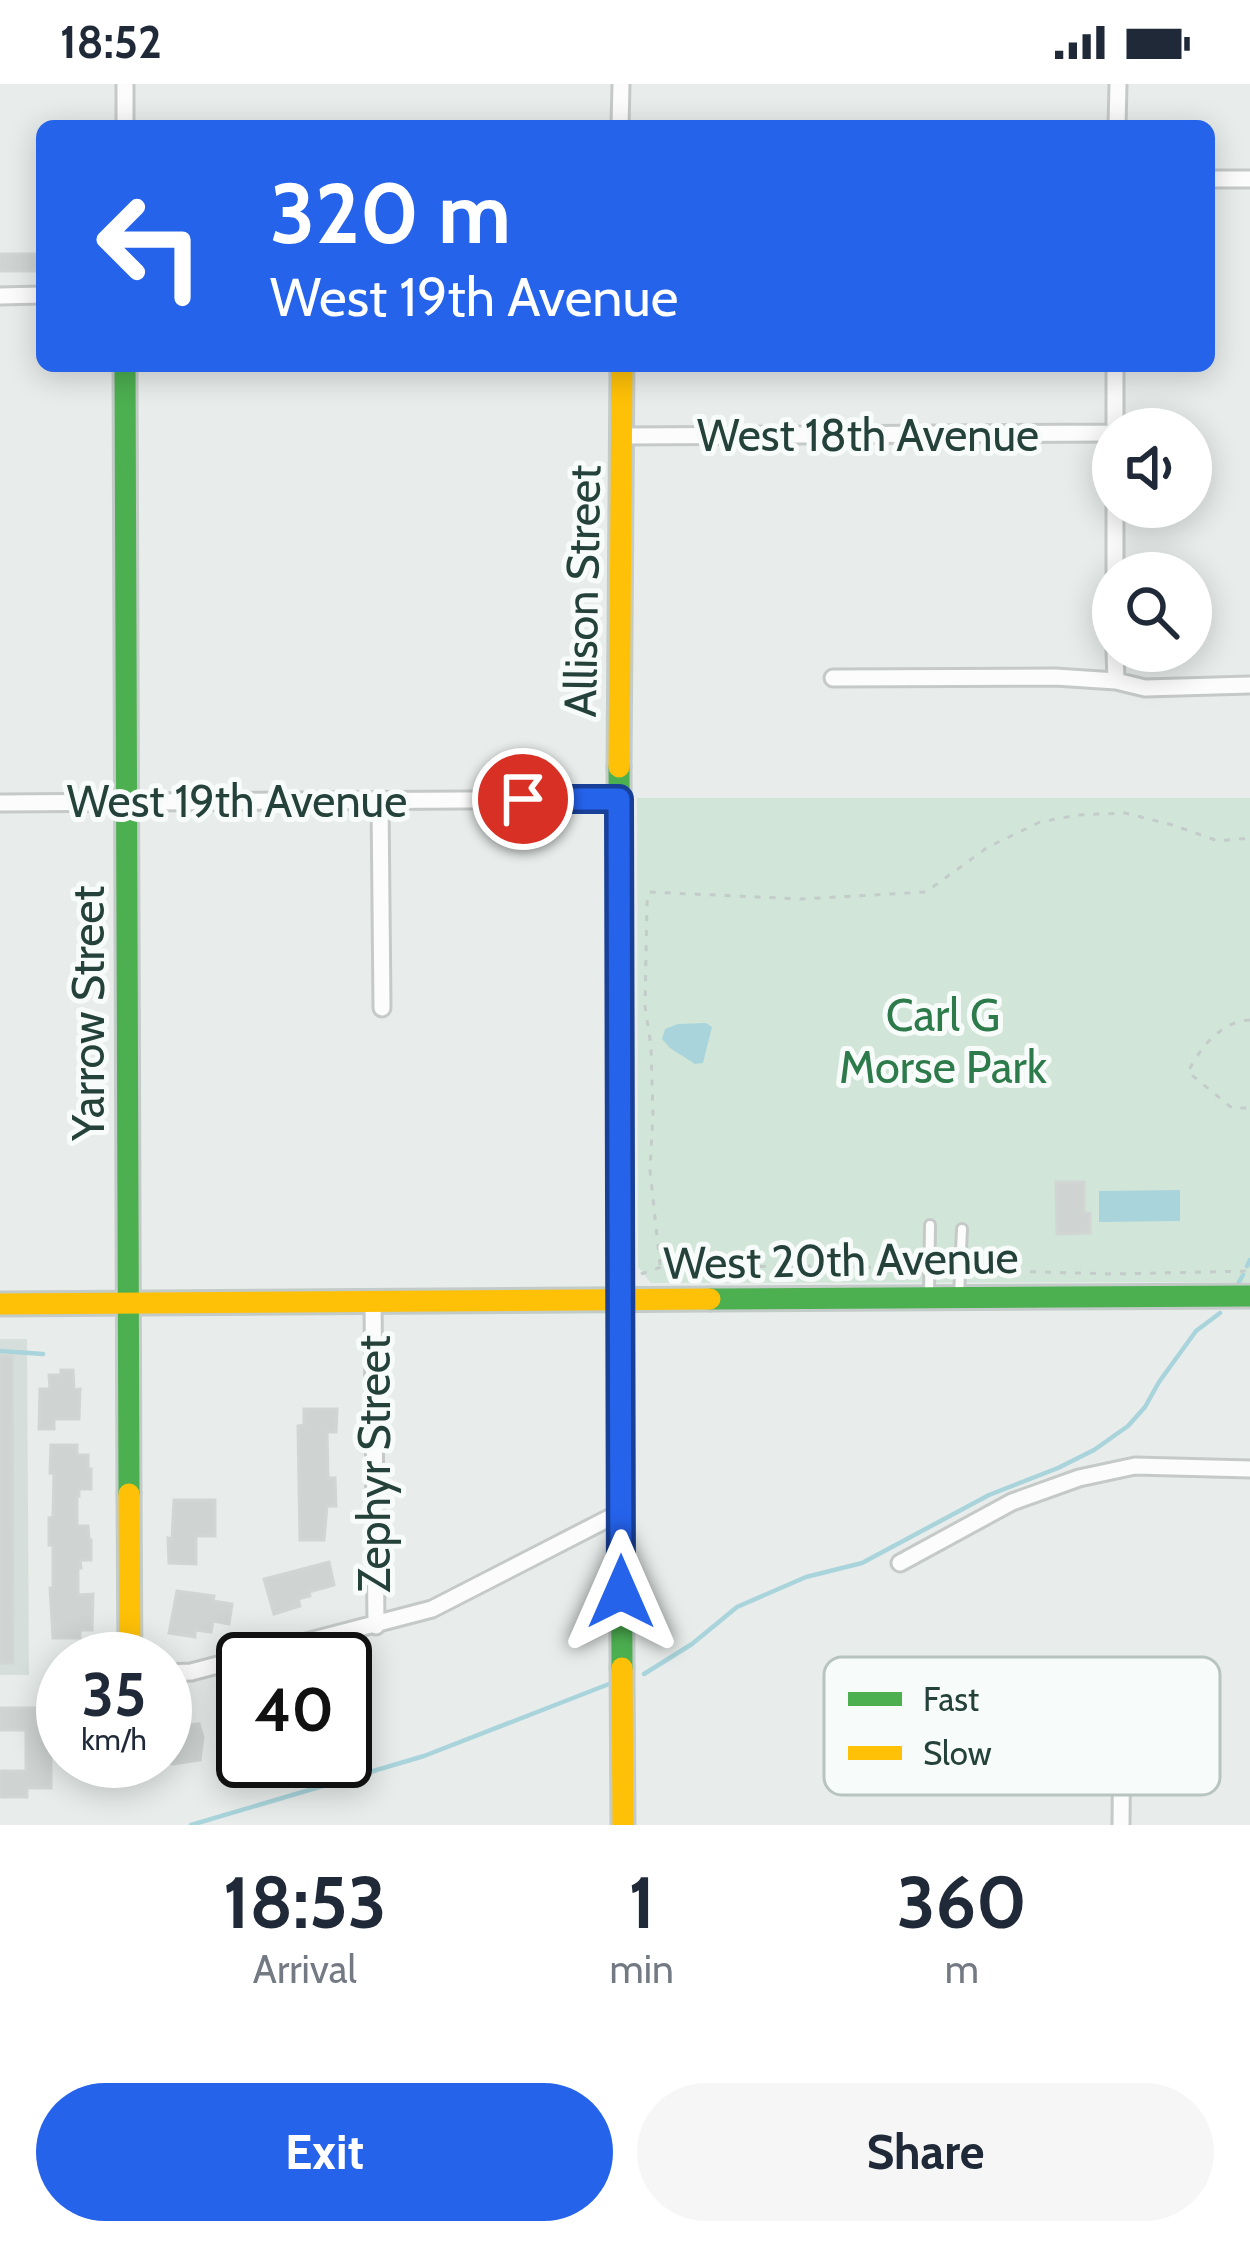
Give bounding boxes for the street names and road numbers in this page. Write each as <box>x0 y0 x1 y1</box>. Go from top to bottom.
street label: West 18th Avenue <box>697 408 1039 462</box>
street label: Allison Street <box>553 464 611 718</box>
street label: West 19th Avenue <box>67 774 407 828</box>
street label: Yarrow Street <box>61 886 115 1141</box>
street label: West 20th Avenue <box>663 1230 1019 1290</box>
street label: Zephyr Street <box>347 1335 401 1593</box>

